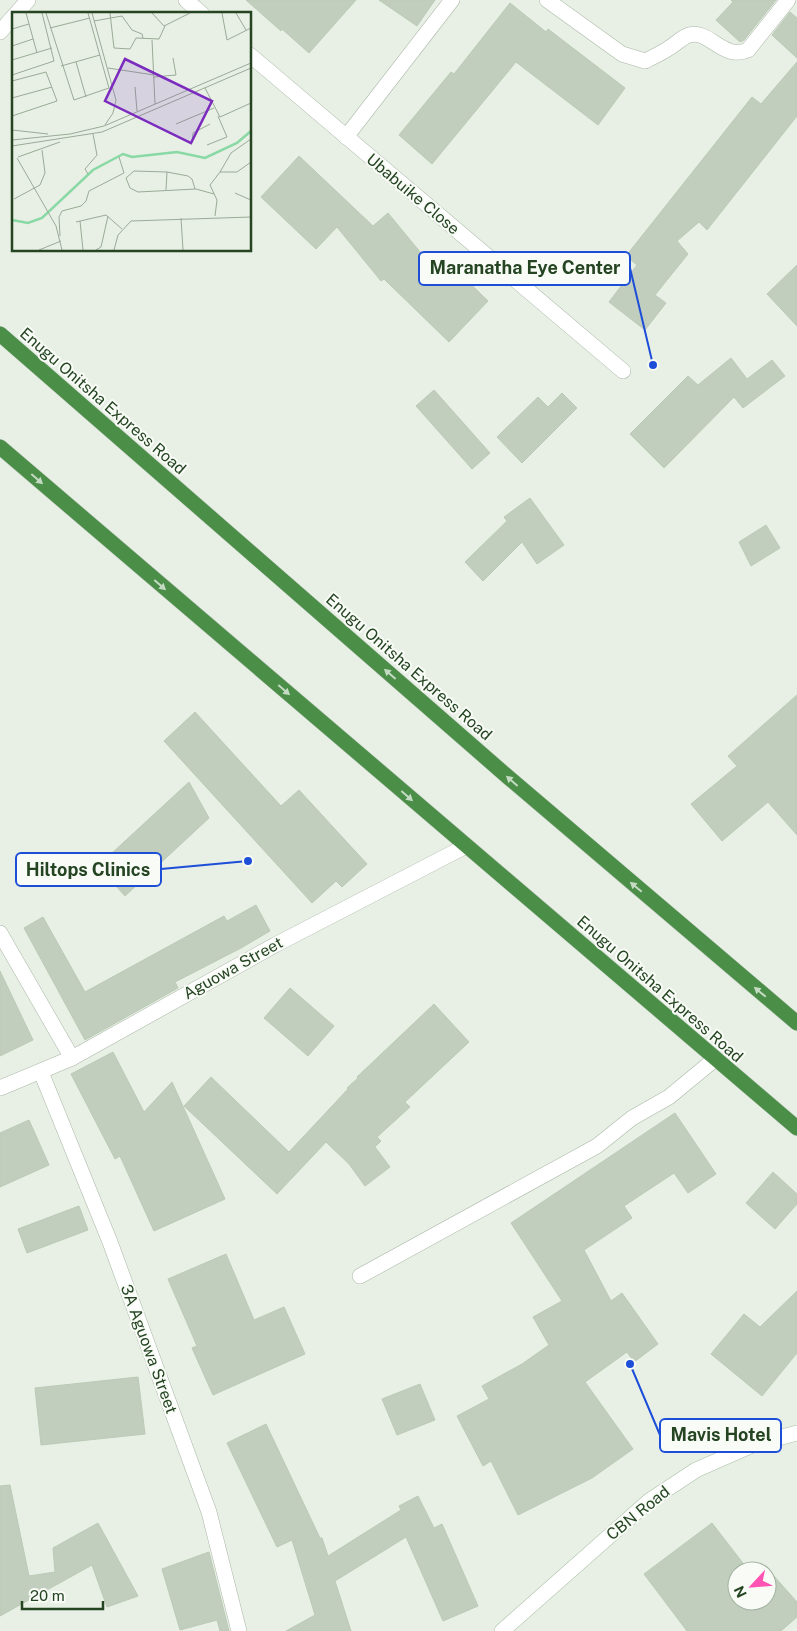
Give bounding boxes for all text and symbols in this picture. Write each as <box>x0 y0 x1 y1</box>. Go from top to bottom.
inset map <box>12 12 251 251</box>
street label: Ubabuike Close <box>363 150 463 238</box>
callout: Maranatha Eye Center <box>419 252 630 285</box>
text: Maranatha Eye Center <box>430 257 621 278</box>
street label: Enugu Onitsha Express Road <box>16 324 190 478</box>
one-way arrow <box>31 473 43 484</box>
one-way arrow <box>154 579 167 590</box>
street label: Enugu Onitsha Express Road <box>322 590 496 744</box>
one-way arrow <box>384 669 397 680</box>
one-way arrow <box>277 685 290 696</box>
one-way arrow <box>507 775 519 787</box>
one-way arrow <box>401 790 413 802</box>
callout: Hiltops Clinics <box>16 853 161 886</box>
text: Hiltops Clinics <box>26 859 150 880</box>
one-way arrow <box>630 881 643 892</box>
street label: Enugu Onitsha Express Road <box>573 912 747 1066</box>
street label: Aguowa Street <box>180 933 286 1003</box>
one-way arrow <box>754 986 766 998</box>
street label: 3A Aguowa Street <box>117 1282 181 1416</box>
callout: Mavis Hotel <box>660 1419 781 1452</box>
text: Mavis Hotel <box>670 1424 772 1445</box>
street label: CBN Road <box>603 1482 673 1544</box>
north arrow <box>727 1561 777 1611</box>
scale bar <box>22 1578 104 1610</box>
text: N <box>731 1583 750 1600</box>
text: 20 m <box>30 1587 65 1604</box>

